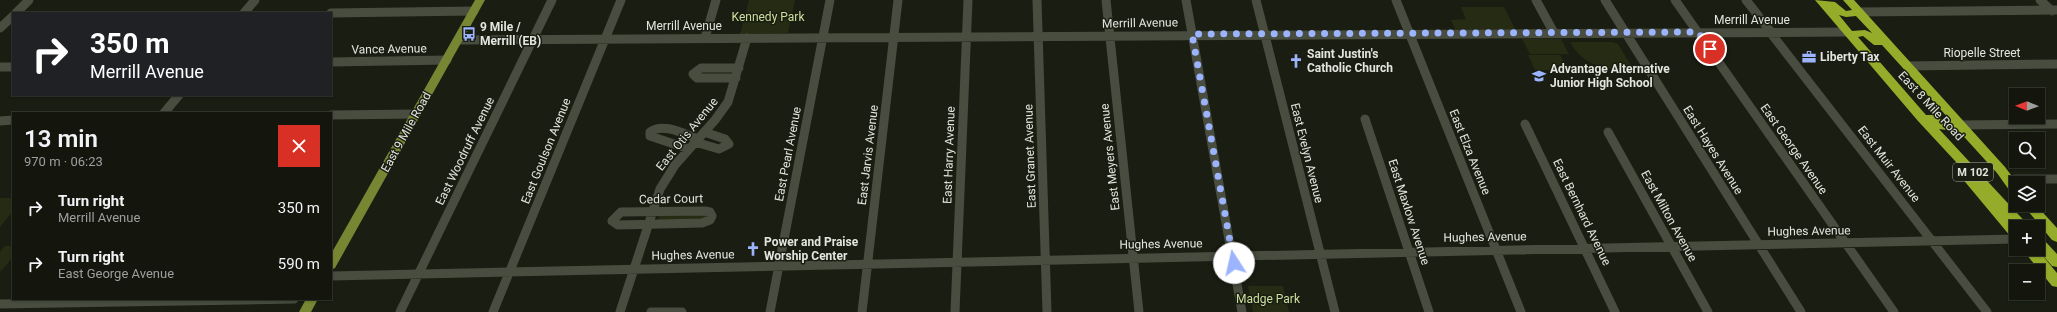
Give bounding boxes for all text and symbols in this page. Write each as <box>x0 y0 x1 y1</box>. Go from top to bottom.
park label: Kennedy Park <box>732 10 805 24</box>
street label: Merrill Avenue <box>1714 13 1790 27</box>
street label: Merrill Avenue <box>1102 15 1178 31</box>
street label: Merrill Avenue <box>646 19 722 33</box>
place label: 9 Mile / Merrill (EB) <box>480 20 541 48</box>
bus stop icon: 9 Mile / Merrill (EB) <box>461 26 477 42</box>
text: 350 m <box>90 27 169 60</box>
icon: right <box>24 28 76 80</box>
pin <box>1693 32 1727 66</box>
icon: arrive <box>1699 38 1721 60</box>
street label: Vance Avenue <box>351 41 427 57</box>
street label: Riopelle Street <box>1943 46 2021 60</box>
place label: Saint Justin's Catholic Church <box>1307 47 1393 75</box>
office icon: Liberty Tax <box>1801 49 1817 65</box>
place label: Liberty Tax <box>1820 50 1880 64</box>
church icon: Saint Justin's Catholic Church <box>1288 53 1304 69</box>
text: Merrill Avenue <box>90 61 204 82</box>
place label: Advantage Alternative Junior High School <box>1550 62 1670 90</box>
school or university icon: Advantage Alternative Junior High School <box>1531 68 1547 84</box>
street label: East 8 Mile Road <box>1895 69 1967 143</box>
north arrow <box>2009 88 2045 124</box>
map controls <box>2009 88 2045 300</box>
street label: East 9 Mile Road <box>378 90 434 174</box>
street label: East Woodruff Avenue <box>433 95 497 207</box>
street label: East Otis Avenue <box>653 95 721 173</box>
street label: East Goulson Avenue <box>518 96 574 206</box>
street label: East George Avenue <box>1758 101 1830 197</box>
street label: East Evelyn Avenue <box>1288 102 1326 204</box>
street label: East Meyers Avenue <box>1097 103 1123 211</box>
street label: East Hayes Avenue <box>1680 103 1746 197</box>
street label: East Jarvis Avenue <box>855 104 881 206</box>
street label: East Granet Avenue <box>1021 104 1039 208</box>
street label: East Pearl Avenue <box>772 106 804 202</box>
street label: East Harry Avenue <box>940 106 958 204</box>
street label: East Elza Avenue <box>1446 107 1494 197</box>
street label: East Muir Avenue <box>1855 123 1923 205</box>
text: 13 min <box>24 125 98 153</box>
button: close <box>278 125 320 167</box>
button: search <box>2009 132 2045 168</box>
text: 970 m · 06:23 <box>24 154 103 169</box>
street label: East Bernhard Avenue <box>1550 156 1614 268</box>
street label: East Maxlow Avenue <box>1385 157 1433 267</box>
road number: M 102 <box>1953 163 1993 181</box>
street label: East Milton Avenue <box>1638 168 1700 264</box>
button: layers <box>2009 176 2045 212</box>
street label: Cedar Court <box>639 191 703 207</box>
text: Turn right <box>58 192 124 210</box>
icon: right <box>24 197 46 219</box>
text: 350 m <box>278 199 320 217</box>
text: Merrill Avenue <box>58 210 140 225</box>
button: + <box>2009 220 2045 256</box>
street label: Hughes Avenue <box>1767 223 1851 239</box>
street label: Hughes Avenue <box>1443 229 1527 245</box>
place label: Power and Praise Worship Center <box>764 235 859 263</box>
street label: Hughes Avenue <box>1119 236 1203 252</box>
church icon: Power and Praise Worship Center <box>745 241 761 257</box>
position arrow <box>1213 242 1255 284</box>
street label: Hughes Avenue <box>651 247 735 263</box>
text: Turn right <box>58 248 124 266</box>
icon: right <box>24 253 46 275</box>
text: 590 m <box>278 255 320 273</box>
button: − <box>2009 264 2045 300</box>
text: East George Avenue <box>58 266 174 281</box>
park label: Madge Park <box>1236 292 1301 306</box>

